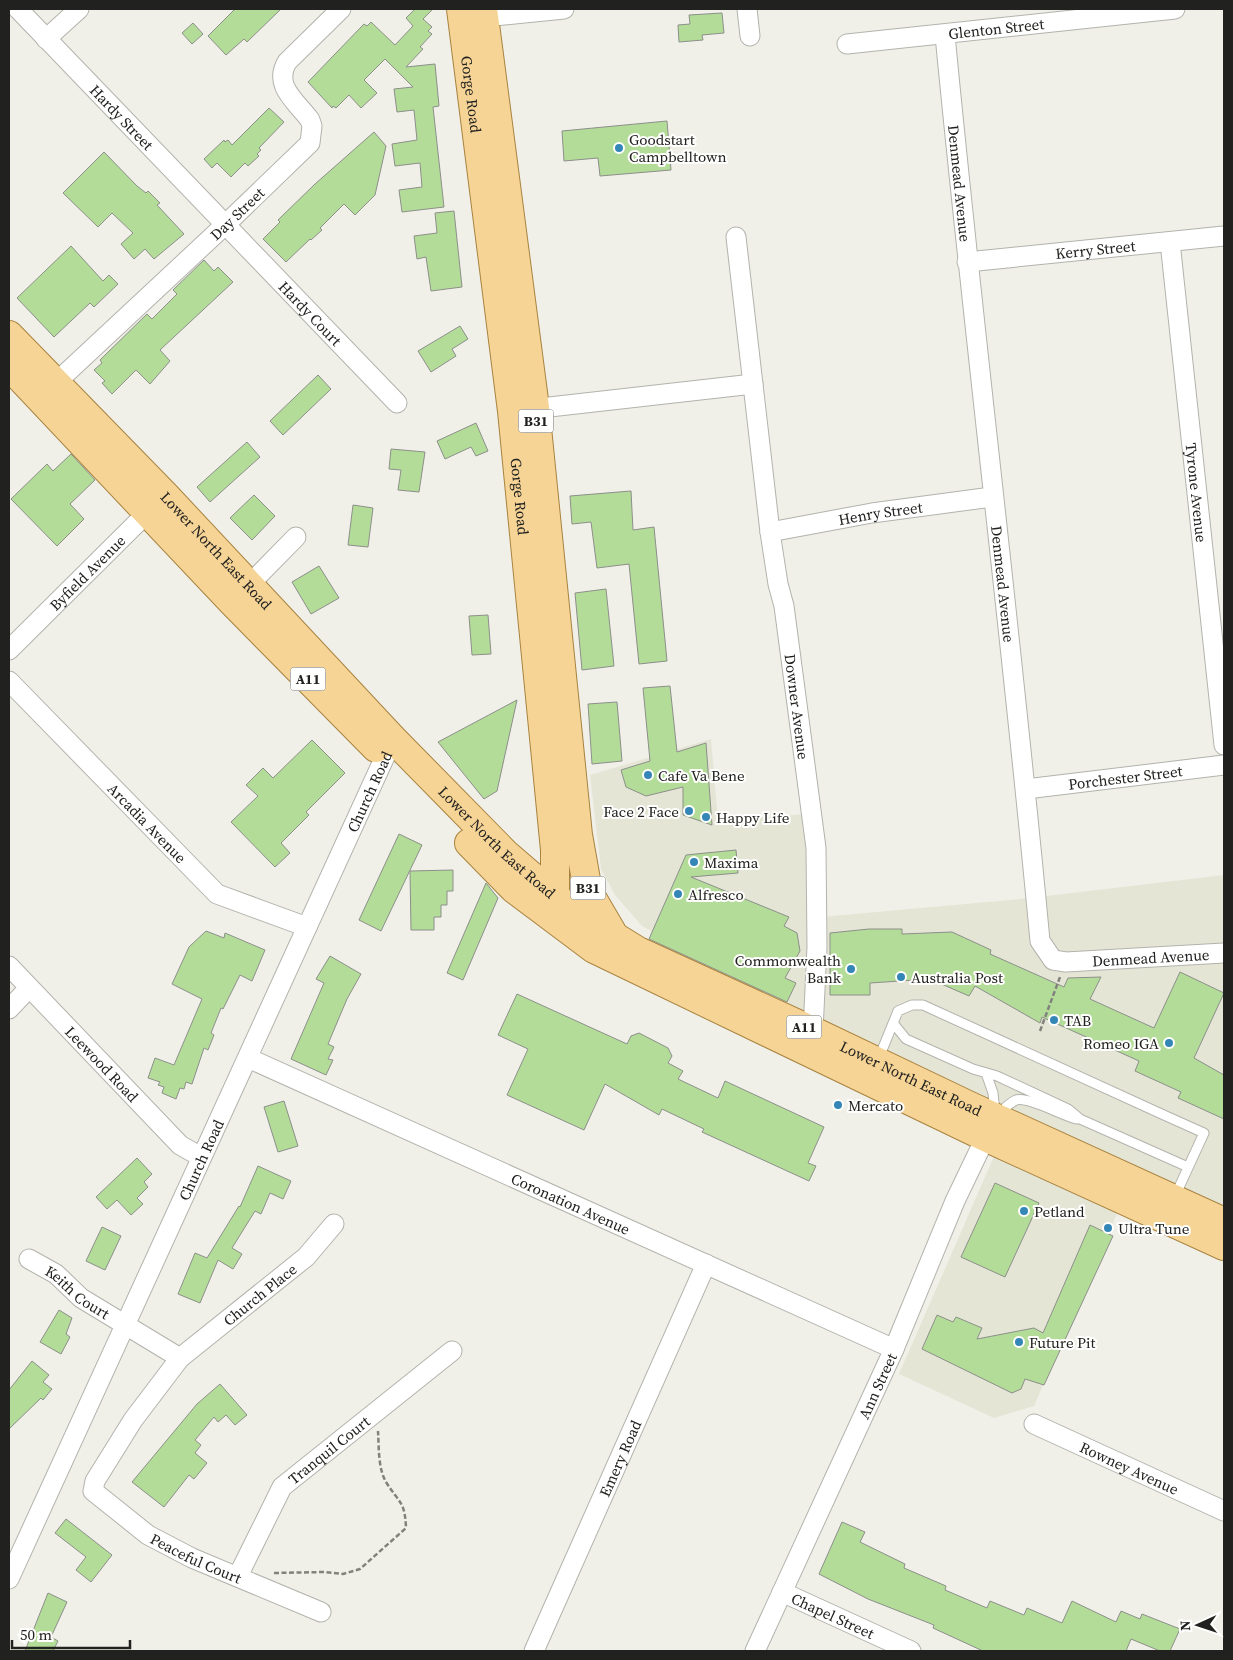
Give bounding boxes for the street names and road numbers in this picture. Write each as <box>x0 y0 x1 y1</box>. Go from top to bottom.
street label: Glenton Street <box>947 13 1045 44</box>
street label: Gorge Road <box>457 55 487 135</box>
street label: Hardy Street <box>85 80 159 155</box>
street label: Denmead Avenue <box>943 124 976 243</box>
street label: Day Street <box>205 182 269 245</box>
street label: Kerry Street <box>1054 235 1136 264</box>
street label: Hardy Court <box>274 276 347 350</box>
road number: B31 <box>518 410 554 432</box>
street label: Tyrone Avenue <box>1181 442 1213 544</box>
street label: Gorge Road <box>506 457 535 536</box>
street label: Lower North East Road <box>156 486 277 614</box>
street label: Henry Street <box>837 496 924 530</box>
street label: Denmead Avenue <box>987 524 1020 644</box>
street label: Byfield Avenue <box>44 530 130 615</box>
street label: Downer Avenue <box>780 653 815 761</box>
road number: A11 <box>290 668 326 691</box>
street label: Church Road <box>341 747 397 835</box>
street label: Porchester Street <box>1067 760 1184 794</box>
street label: Arcadia Avenue <box>103 778 192 868</box>
street label: Lower North East Road <box>434 781 561 903</box>
road number: B31 <box>570 876 606 900</box>
street label: Denmead Avenue <box>1092 943 1210 971</box>
road number: A11 <box>786 1016 822 1038</box>
street label: Leewood Road <box>61 1021 144 1107</box>
street label: Lower North East Road <box>837 1035 986 1121</box>
street label: Church Road <box>173 1115 229 1204</box>
street label: Coronation Avenue <box>508 1167 634 1239</box>
street label: Church Place <box>218 1258 301 1330</box>
street label: Keith Court <box>42 1260 114 1324</box>
street label: Ann Street <box>853 1349 901 1422</box>
street label: Tranquil Court <box>283 1411 374 1489</box>
street label: Emery Road <box>593 1416 646 1500</box>
street label: Rowney Avenue <box>1077 1436 1183 1500</box>
street label: Peaceful Court <box>147 1528 245 1588</box>
street label: Chapel Street <box>788 1587 878 1643</box>

